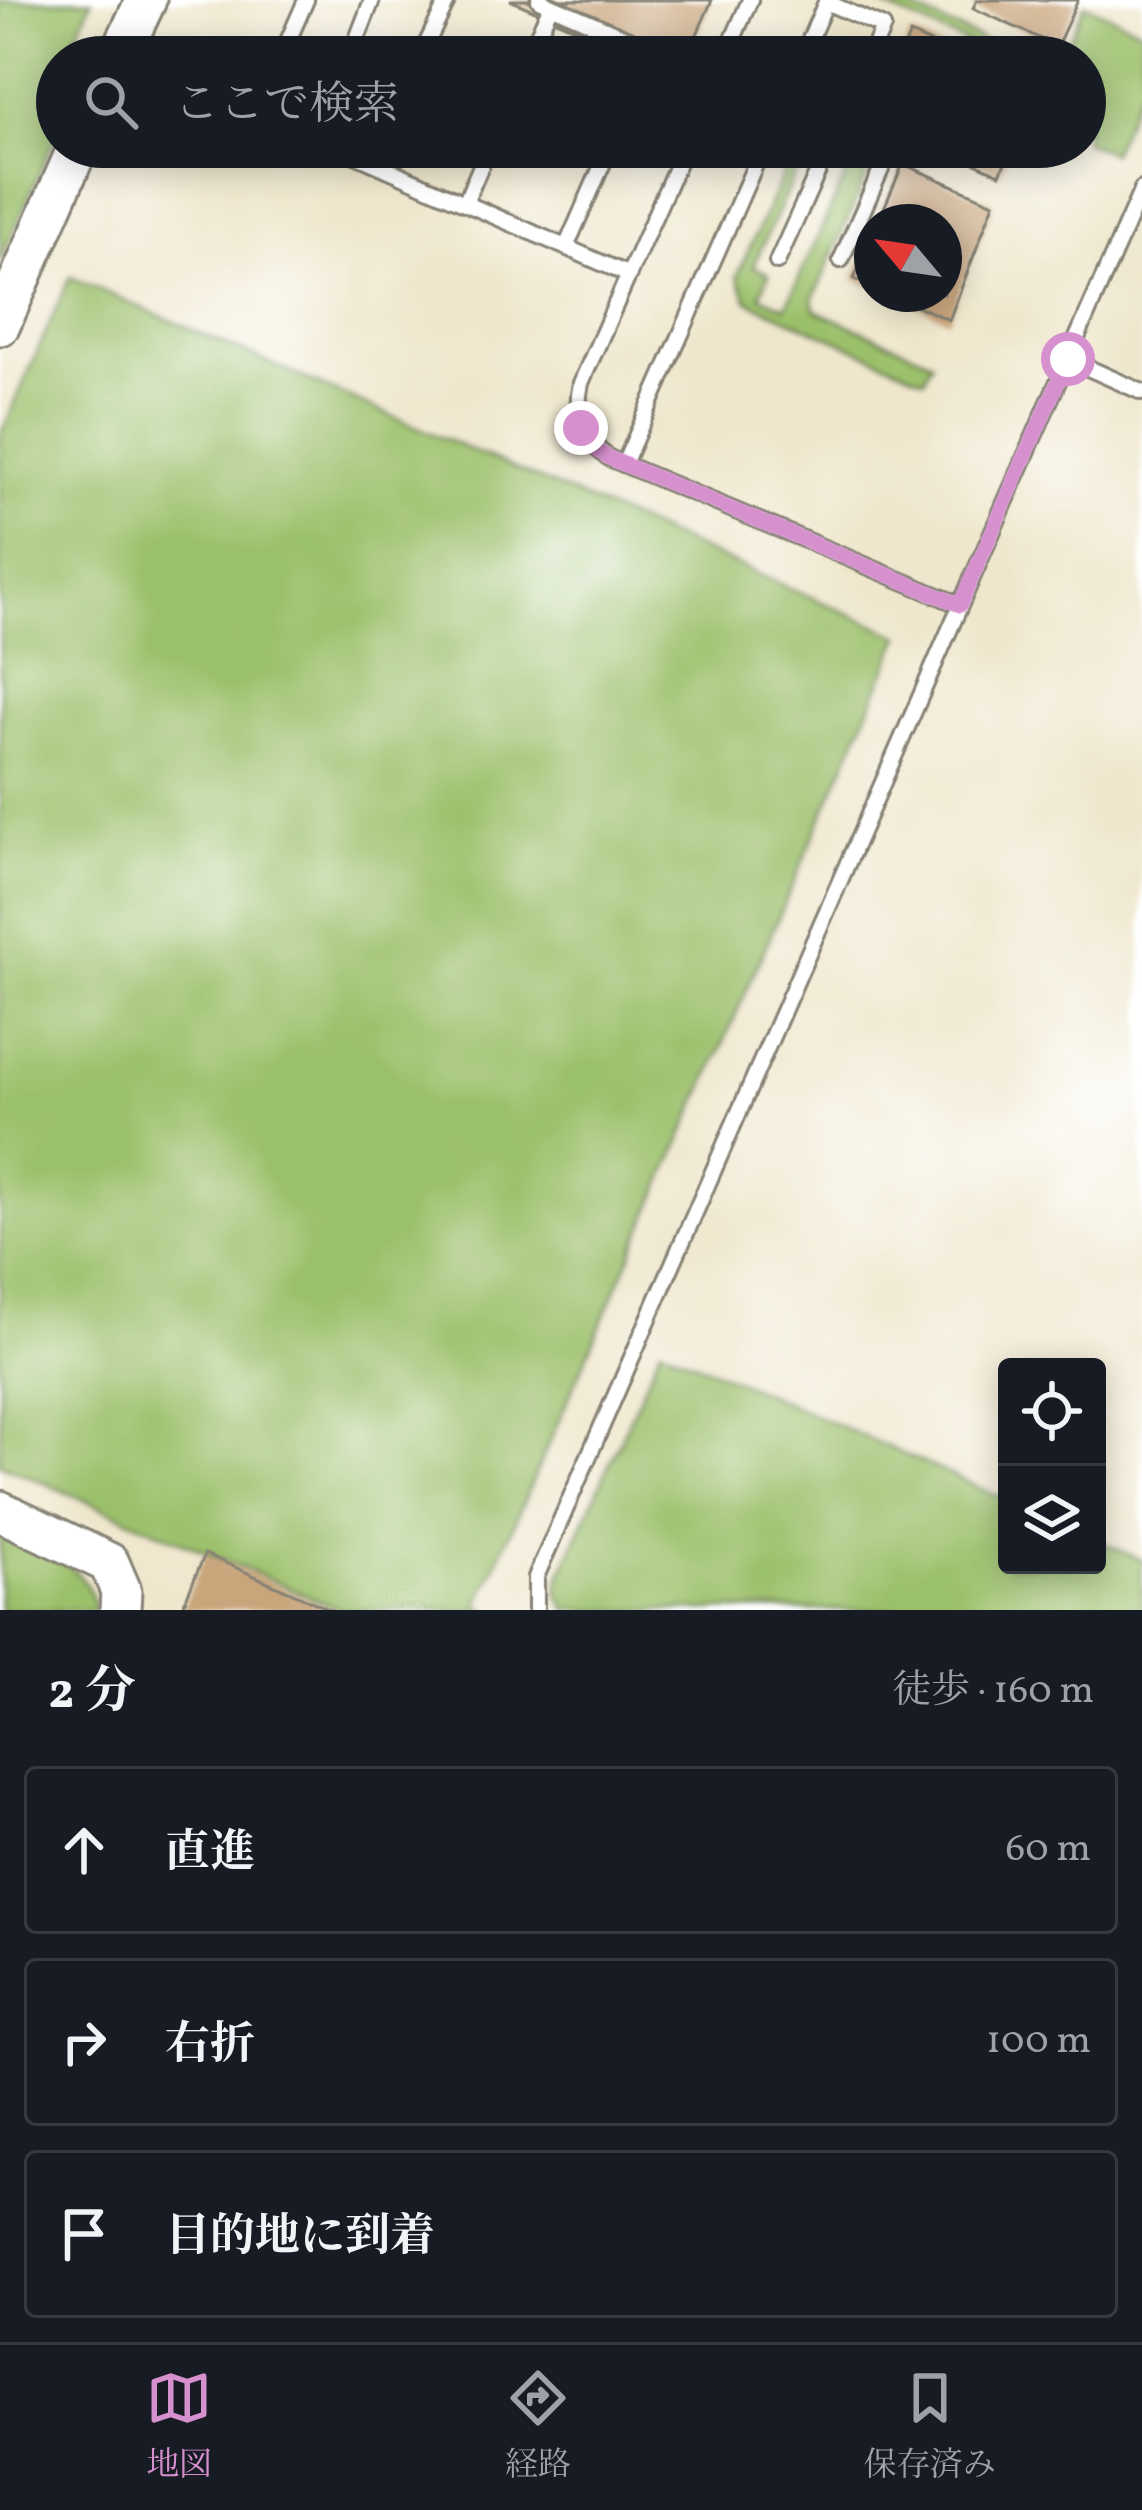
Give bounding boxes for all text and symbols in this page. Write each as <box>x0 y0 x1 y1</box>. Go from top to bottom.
search box <box>36 36 1106 168</box>
icon: search <box>78 69 144 135</box>
text: ここで検索 <box>174 75 399 138</box>
north arrow <box>854 204 962 312</box>
route start <box>1041 332 1095 386</box>
route end <box>554 401 608 455</box>
map controls <box>998 1358 1106 1574</box>
button: locate <box>998 1358 1106 1466</box>
button: layers <box>998 1466 1106 1574</box>
text: 2 分 <box>48 1658 136 1729</box>
text: 徒歩 · 160 m <box>892 1665 1094 1719</box>
icon: ahead <box>51 1817 117 1883</box>
text: 直進 <box>165 1823 255 1886</box>
text: 60 m <box>1006 1823 1091 1877</box>
icon: right <box>51 2009 117 2075</box>
text: 右折 <box>165 2015 255 2078</box>
text: 100 m <box>986 2015 1091 2069</box>
icon: arrive <box>51 2201 117 2267</box>
text: 目的地に到着 <box>165 2207 435 2270</box>
tab: 地図 <box>146 2365 212 2490</box>
tab: 経路 <box>505 2365 571 2490</box>
tab: 保存済み <box>864 2365 996 2490</box>

